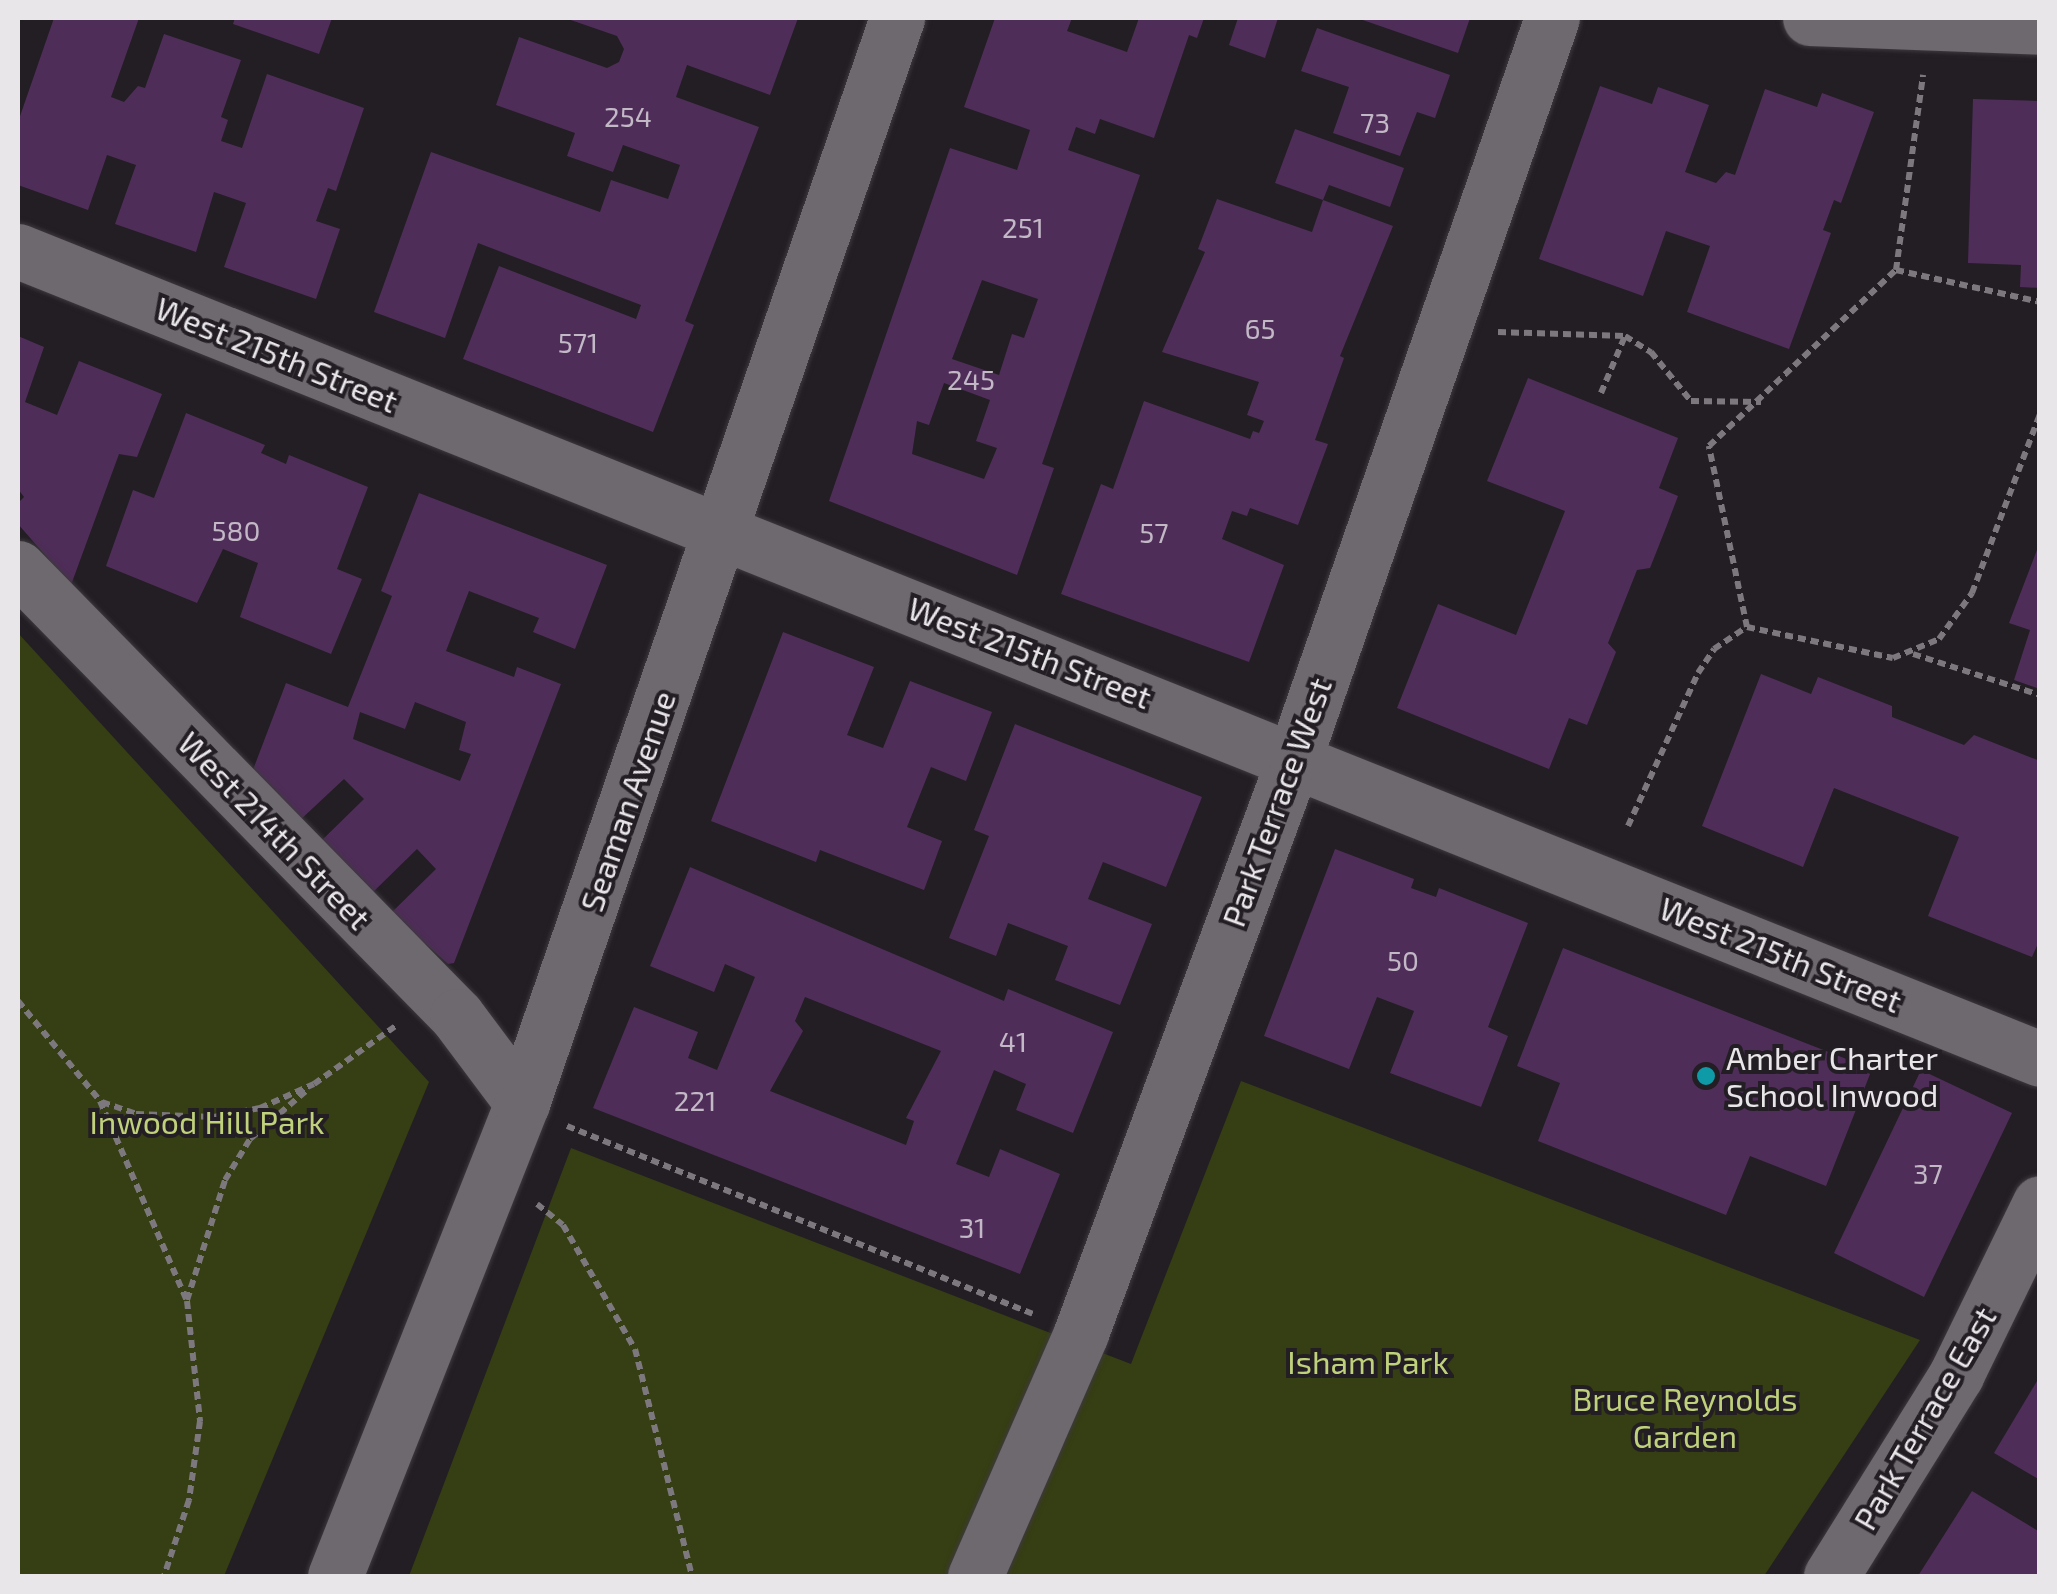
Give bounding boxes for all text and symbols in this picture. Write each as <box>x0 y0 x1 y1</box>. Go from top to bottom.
house number: 254 <box>604 99 652 133</box>
house number: 73 <box>1360 105 1390 139</box>
house number: 251 <box>1002 210 1044 244</box>
street label: West 215th Street <box>151 288 403 420</box>
house number: 65 <box>1244 311 1276 345</box>
house number: 571 <box>558 325 598 359</box>
house number: 245 <box>947 362 995 396</box>
house number: 580 <box>212 513 260 547</box>
house number: 57 <box>1139 515 1169 549</box>
street label: West 215th Street <box>903 588 1157 716</box>
street label: Park Terrace West <box>1213 672 1339 932</box>
street label: Seaman Avenue <box>571 685 683 917</box>
street label: West 214th Street <box>171 723 379 937</box>
street label: West 215th Street <box>1655 888 1907 1020</box>
house number: 50 <box>1387 943 1419 977</box>
house number: 41 <box>999 1024 1027 1058</box>
place label: Amber Charter School Inwood <box>1726 1039 1939 1114</box>
marker: Amber Charter School Inwood <box>1695 1065 1717 1087</box>
house number: 221 <box>674 1083 716 1117</box>
park label: Inwood Hill Park <box>89 1102 325 1140</box>
house number: 37 <box>1913 1156 1943 1190</box>
house number: 31 <box>959 1210 985 1244</box>
street label: Park Terrace East <box>1844 1299 2004 1537</box>
park label: Isham Park <box>1287 1342 1449 1380</box>
park label: Bruce Reynolds Garden <box>1572 1380 1798 1455</box>

